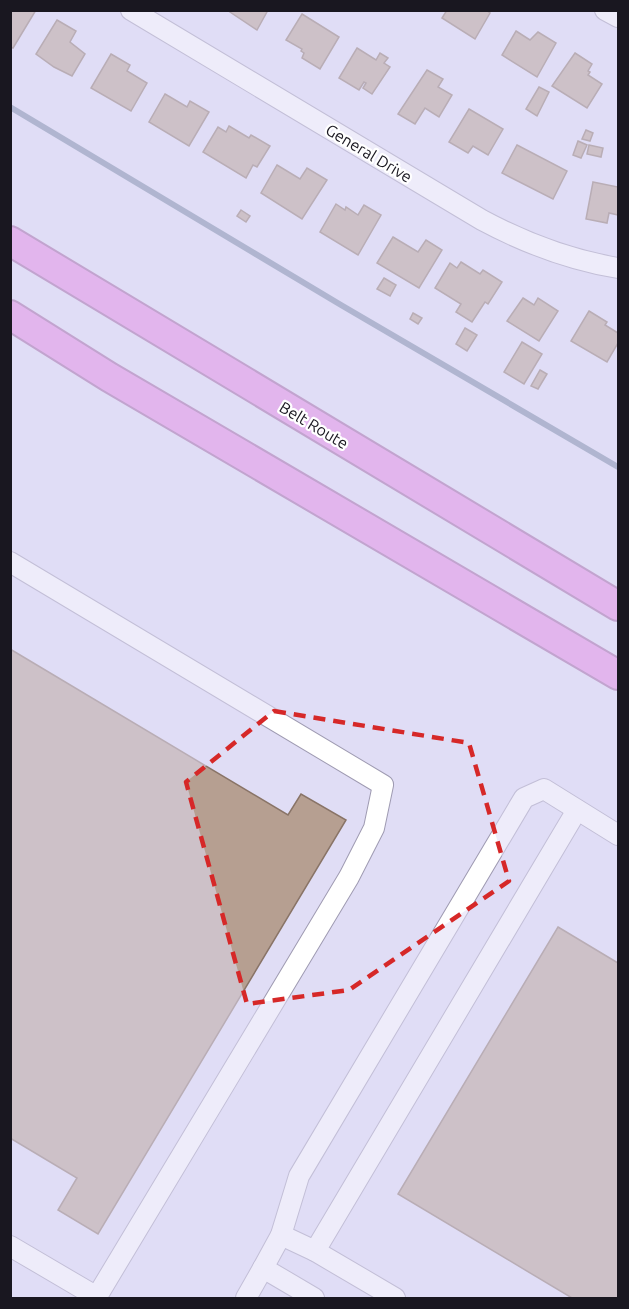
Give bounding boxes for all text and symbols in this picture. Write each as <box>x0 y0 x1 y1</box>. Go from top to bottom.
street label: General Drive <box>323 120 415 186</box>
street label: Belt Route <box>277 398 351 452</box>

